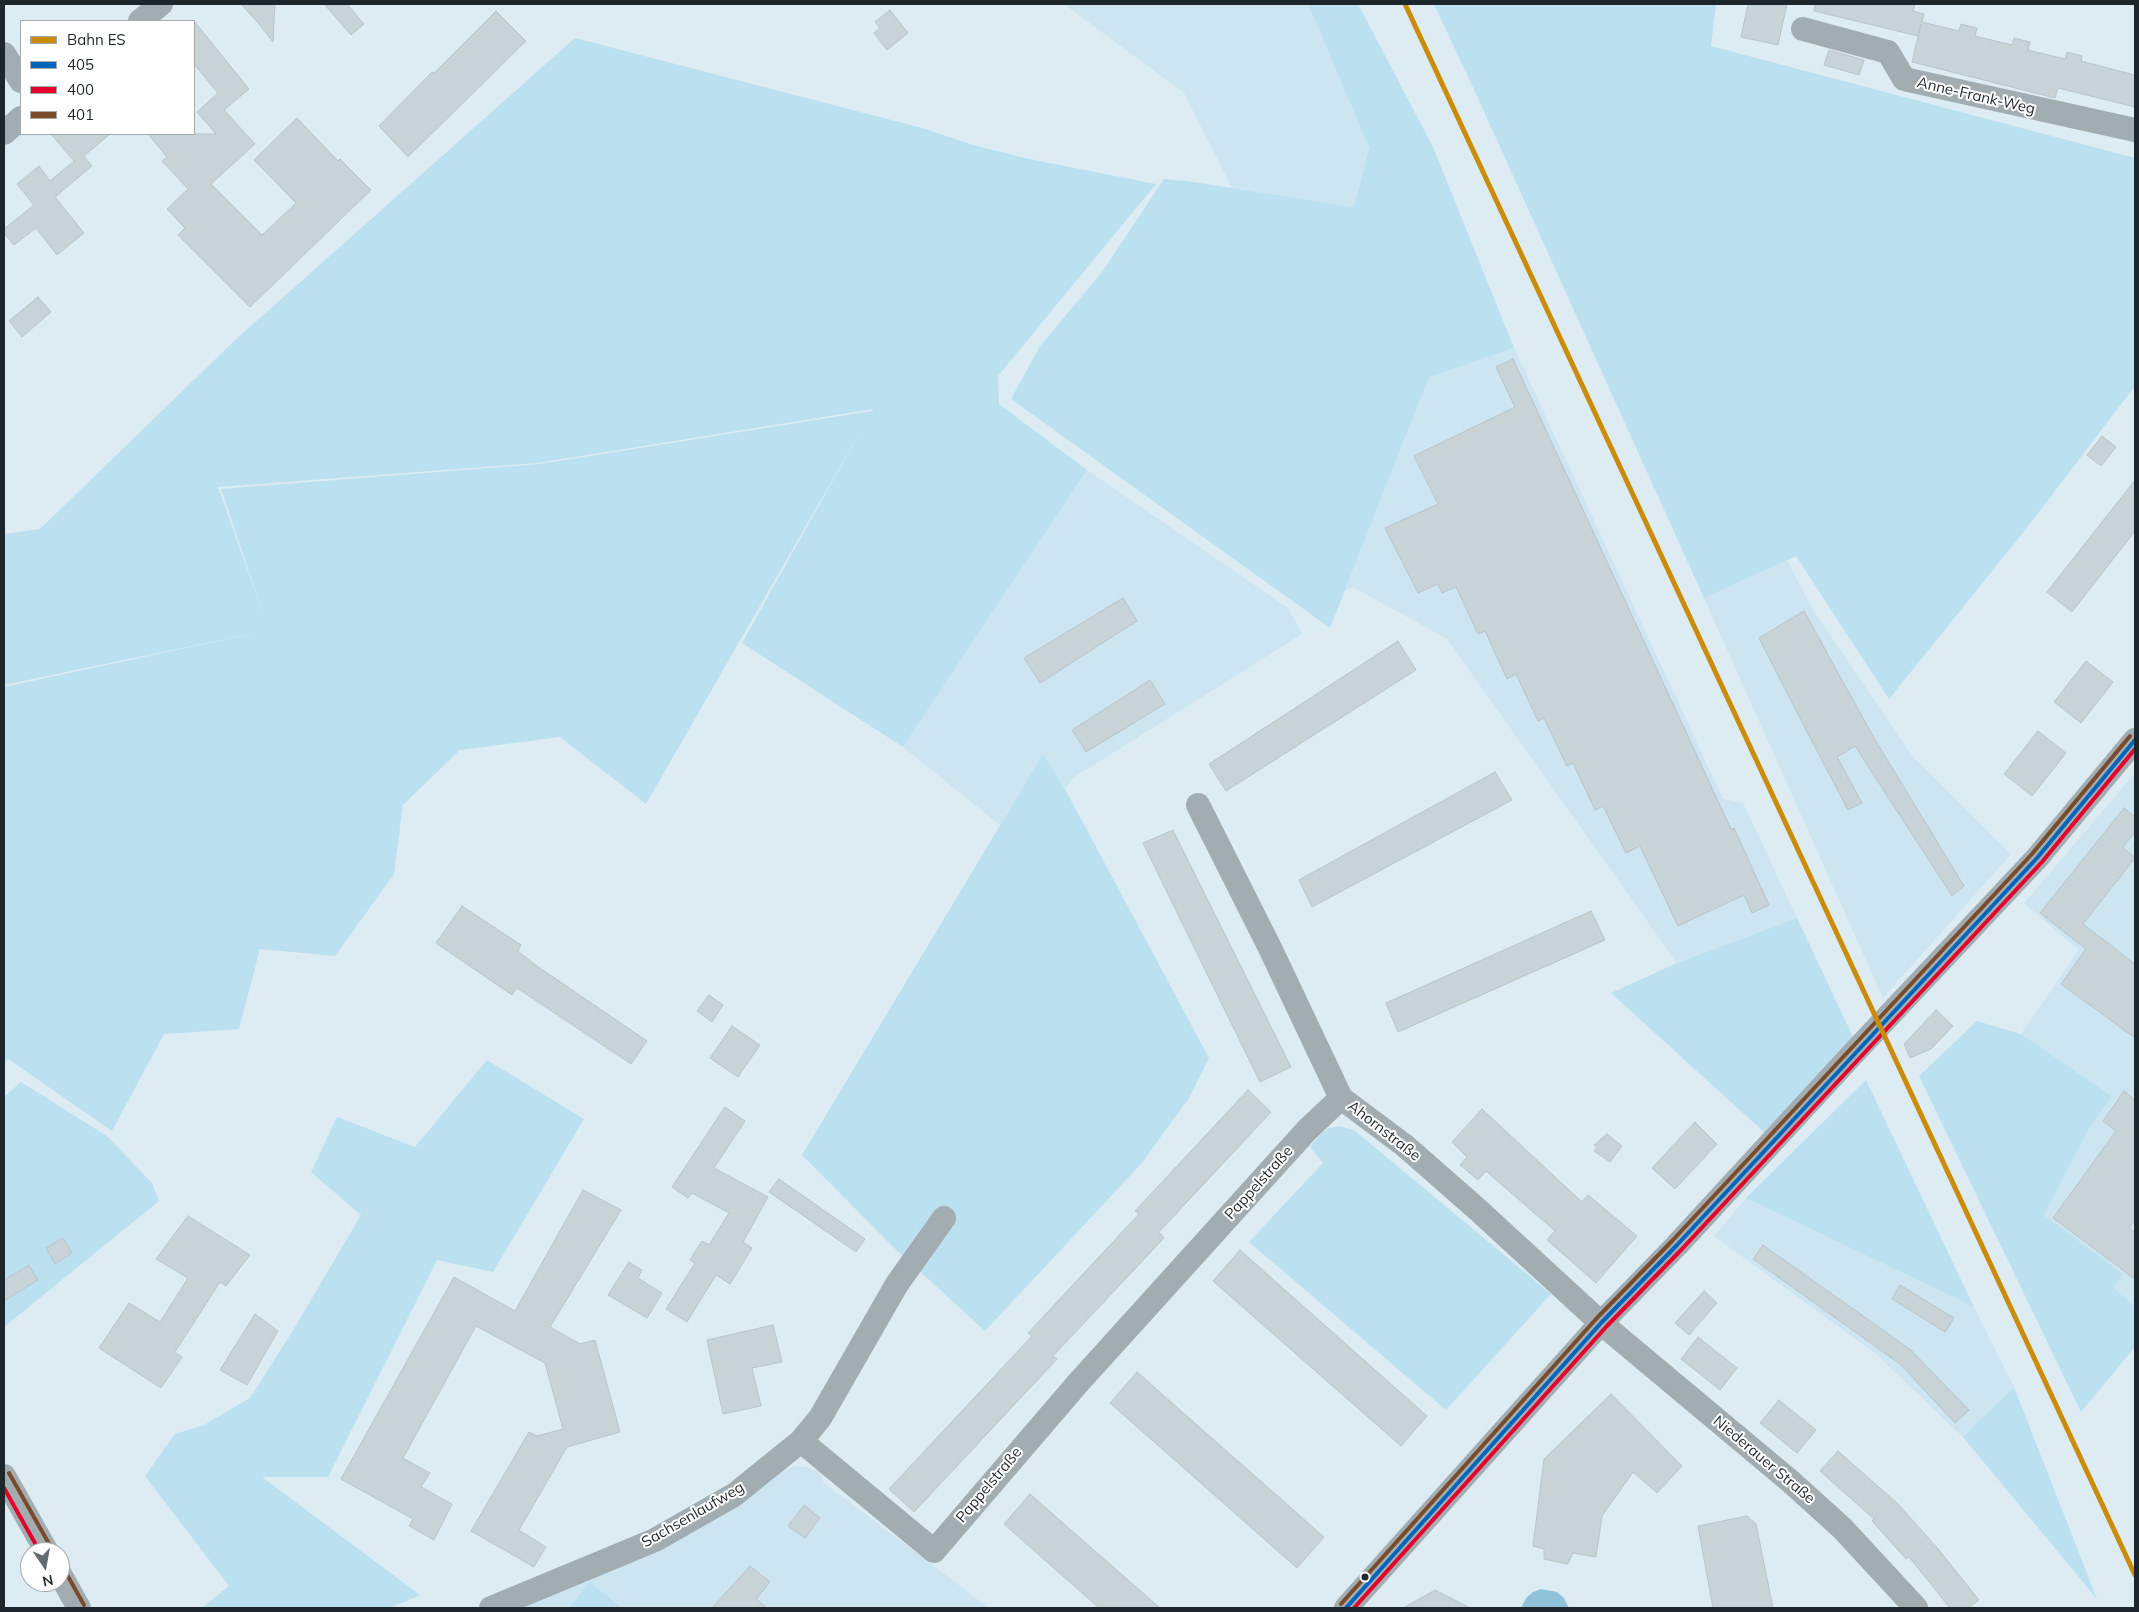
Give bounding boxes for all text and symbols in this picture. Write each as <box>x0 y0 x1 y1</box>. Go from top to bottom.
legend <box>20 20 195 135</box>
text: Bahn ES <box>67 30 126 49</box>
text: 405 <box>67 55 94 74</box>
street label: Anne-Frank-Weg <box>1915 74 2037 118</box>
text: 400 <box>67 80 94 99</box>
text: 401 <box>67 105 94 124</box>
street label: Ahornstraße <box>1344 1097 1424 1165</box>
street label: Pappelstraße <box>1221 1142 1297 1224</box>
street label: Niederauer Straße <box>1709 1412 1819 1508</box>
street label: Pappelstraße <box>952 1444 1026 1526</box>
street label: Sachsenlaufweg <box>639 1478 747 1552</box>
north arrow <box>20 1542 70 1592</box>
text: N <box>41 1571 55 1591</box>
unlabelled marker <box>1360 1572 1370 1582</box>

